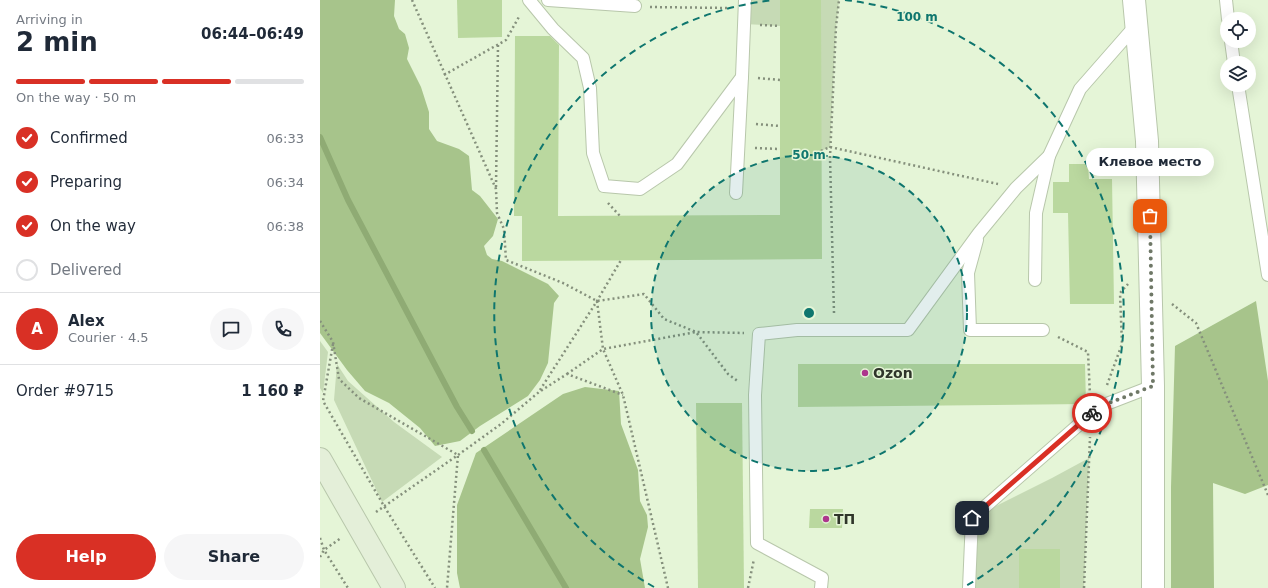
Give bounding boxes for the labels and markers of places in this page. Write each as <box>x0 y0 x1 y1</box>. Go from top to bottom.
callout: Клевое место <box>1086 148 1214 176</box>
pin <box>1133 199 1167 233</box>
centre of rings <box>802 306 816 320</box>
place label: Ozon <box>873 365 913 381</box>
marker: Ozon <box>860 368 870 378</box>
pin <box>955 501 989 535</box>
place label: ТП <box>834 511 855 527</box>
marker: ТП <box>821 514 831 524</box>

